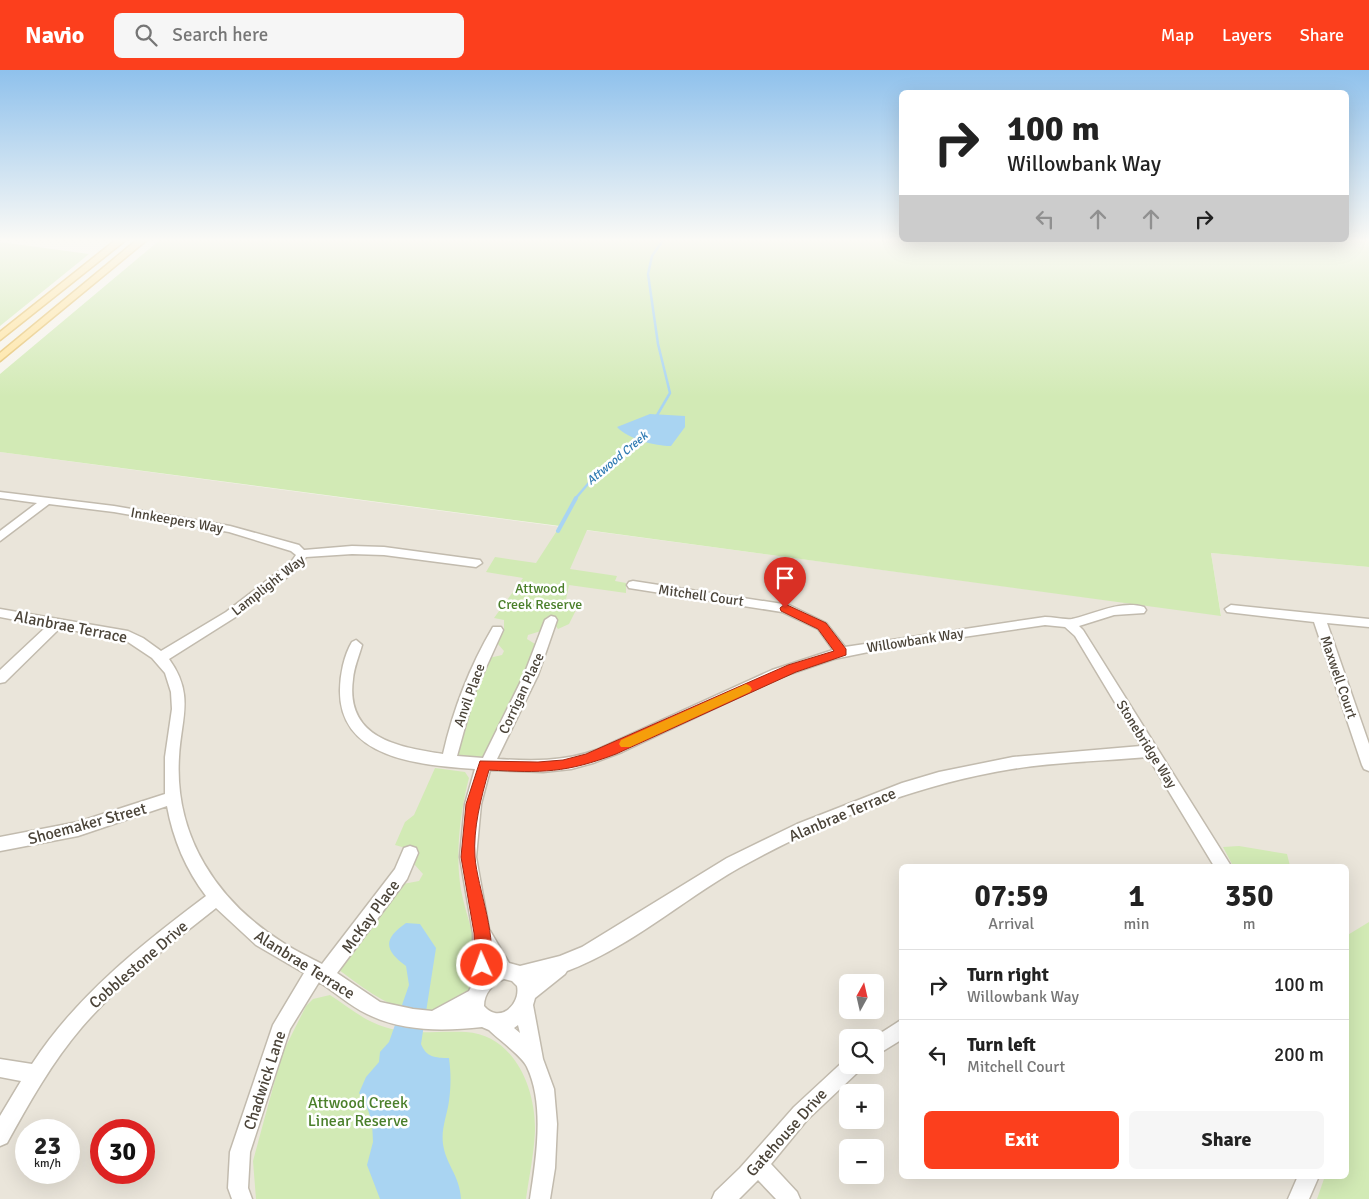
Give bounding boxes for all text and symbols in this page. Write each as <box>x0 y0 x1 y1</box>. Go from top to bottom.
search box <box>114 13 464 58</box>
text: Navio <box>25 20 84 50</box>
icon: search <box>132 21 160 49</box>
text: Search here <box>172 23 268 47</box>
text: Map <box>1161 24 1194 46</box>
text: Layers <box>1222 24 1272 46</box>
text: Share <box>1300 24 1344 46</box>
text: 100 m <box>1007 107 1100 150</box>
icon: right <box>924 110 989 175</box>
text: Willowbank Way <box>1007 150 1161 177</box>
icon: left <box>1031 205 1059 233</box>
icon: ahead <box>1084 205 1112 233</box>
icon: ahead <box>1137 205 1165 233</box>
icon: right <box>1190 205 1218 233</box>
water label: Attwood Creek <box>584 428 652 488</box>
street label: Innkeepers Way <box>129 504 225 537</box>
street label: Lamplight Way <box>228 551 309 619</box>
pin <box>764 557 806 608</box>
icon: arrive <box>771 564 799 592</box>
park label: Attwood Creek Reserve <box>498 580 582 613</box>
street label: Mitchell Court <box>657 581 745 610</box>
street label: Alanbrae Terrace <box>13 606 129 648</box>
street label: Willowbank Way <box>865 624 965 657</box>
street label: Maxwell Court <box>1316 633 1361 721</box>
street label: Corrigan Place <box>495 650 548 737</box>
street label: Anvil Place <box>450 661 489 729</box>
street label: Stonebridge Way <box>1113 697 1181 792</box>
street label: Alanbrae Terrace <box>786 783 899 847</box>
street label: Shoemaker Street <box>26 798 149 849</box>
street label: McKay Place <box>337 876 404 957</box>
text: 07:59 <box>974 878 1048 915</box>
text: 1 <box>1128 878 1145 915</box>
text: 350 <box>1225 878 1273 915</box>
text: Arrival <box>988 914 1034 934</box>
text: min <box>1124 914 1149 934</box>
text: m <box>1243 914 1256 934</box>
street label: Cobblestone Drive <box>85 916 192 1013</box>
street label: Alanbrae Terrace <box>251 926 358 1004</box>
position arrow <box>455 938 507 990</box>
text: Turn right <box>967 963 1049 987</box>
icon: right <box>924 971 952 999</box>
text: 100 m <box>1274 973 1324 997</box>
north arrow <box>839 974 884 1019</box>
map controls <box>839 974 884 1184</box>
text: Willowbank Way <box>967 987 1079 1007</box>
street label: Chadwick Lane <box>240 1028 290 1132</box>
button: search <box>839 1029 884 1074</box>
text: Turn left <box>967 1033 1036 1057</box>
icon: left <box>924 1041 952 1069</box>
text: 200 m <box>1274 1043 1324 1067</box>
text: Mitchell Court <box>967 1057 1065 1077</box>
street label: Gatehouse Drive <box>742 1084 832 1181</box>
button: + <box>839 1084 884 1129</box>
park label: Attwood Creek Linear Reserve <box>308 1093 408 1131</box>
button: Exit <box>924 1111 1119 1169</box>
button: Share <box>1129 1111 1324 1169</box>
speed limit sign: 30 <box>90 1119 155 1184</box>
text: 23 <box>34 1130 61 1161</box>
button: − <box>839 1139 884 1184</box>
text: km/h <box>34 1156 61 1171</box>

